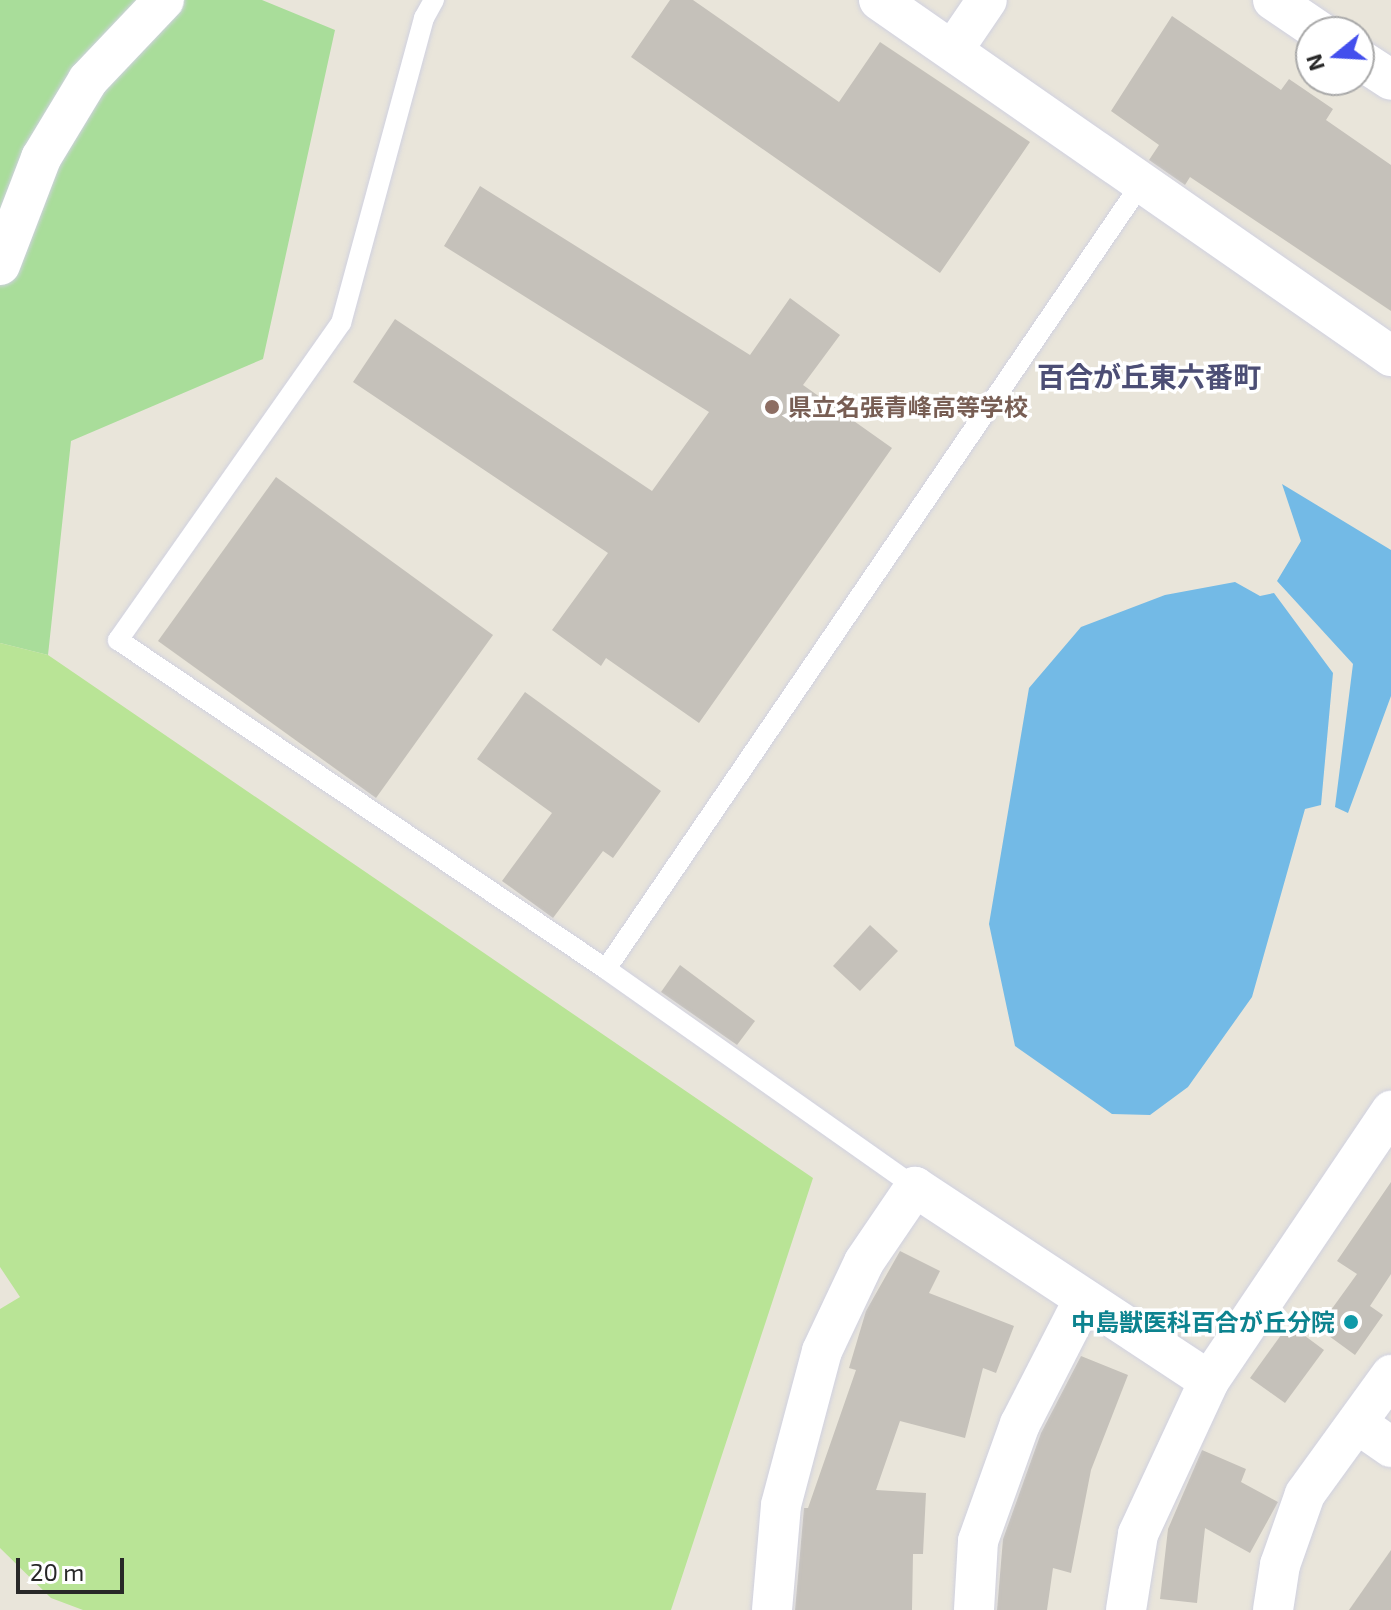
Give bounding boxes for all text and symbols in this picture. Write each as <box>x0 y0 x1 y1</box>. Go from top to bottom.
north arrow <box>1295 16 1375 96</box>
text: N <box>1299 51 1329 74</box>
district label: 百合が丘東六番町 <box>1037 359 1261 393</box>
place label: 県立名張青峰高等学校 <box>788 393 1028 421</box>
marker: 県立名張青峰高等学校 <box>763 398 781 416</box>
place label: 中島獣医科百合が丘分院 <box>1071 1308 1335 1336</box>
marker: 中島獣医科百合が丘分院 <box>1342 1313 1360 1331</box>
scale bar <box>20 1542 128 1592</box>
text: 20 m <box>30 1557 84 1586</box>

